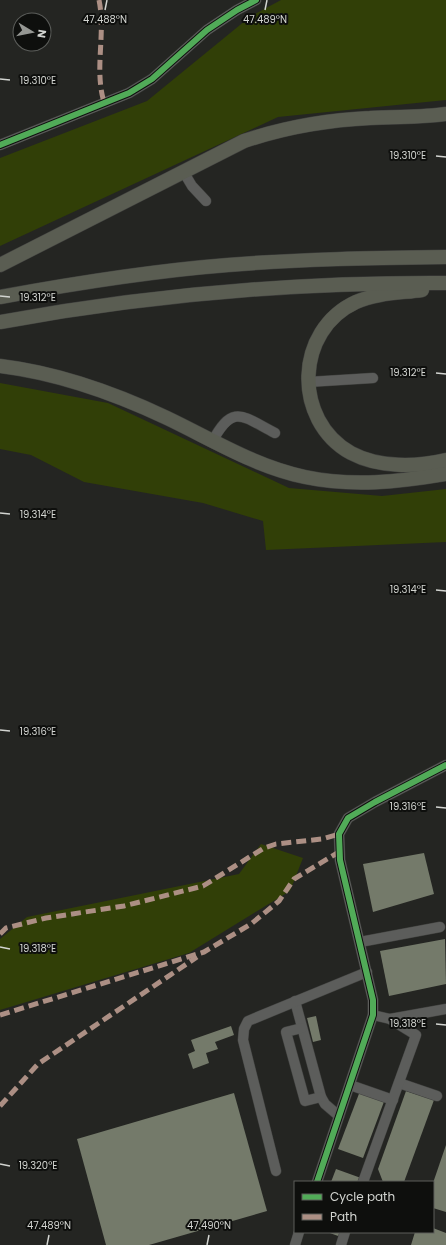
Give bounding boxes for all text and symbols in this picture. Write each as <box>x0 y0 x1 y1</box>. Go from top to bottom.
north arrow <box>12 12 52 52</box>
text: 47.488°N <box>83 12 127 27</box>
text: 47.489°N <box>243 12 287 27</box>
text: N <box>33 28 50 39</box>
text: 19.310°E <box>20 73 56 88</box>
text: 19.310°E <box>390 148 426 163</box>
text: 19.312°E <box>20 290 56 305</box>
text: 19.312°E <box>390 365 426 380</box>
text: 19.314°E <box>20 507 56 522</box>
text: 19.314°E <box>390 582 426 597</box>
text: 19.316°E <box>20 724 56 739</box>
text: 19.316°E <box>390 799 426 814</box>
text: 19.318°E <box>20 941 56 956</box>
text: 19.318°E <box>390 1016 426 1031</box>
text: 19.320°E <box>19 1158 57 1173</box>
legend <box>294 1181 434 1233</box>
text: Cycle path <box>330 1188 395 1205</box>
text: Path <box>330 1208 357 1225</box>
text: 47.489°N <box>27 1218 71 1233</box>
text: 47.490°N <box>187 1218 231 1233</box>

